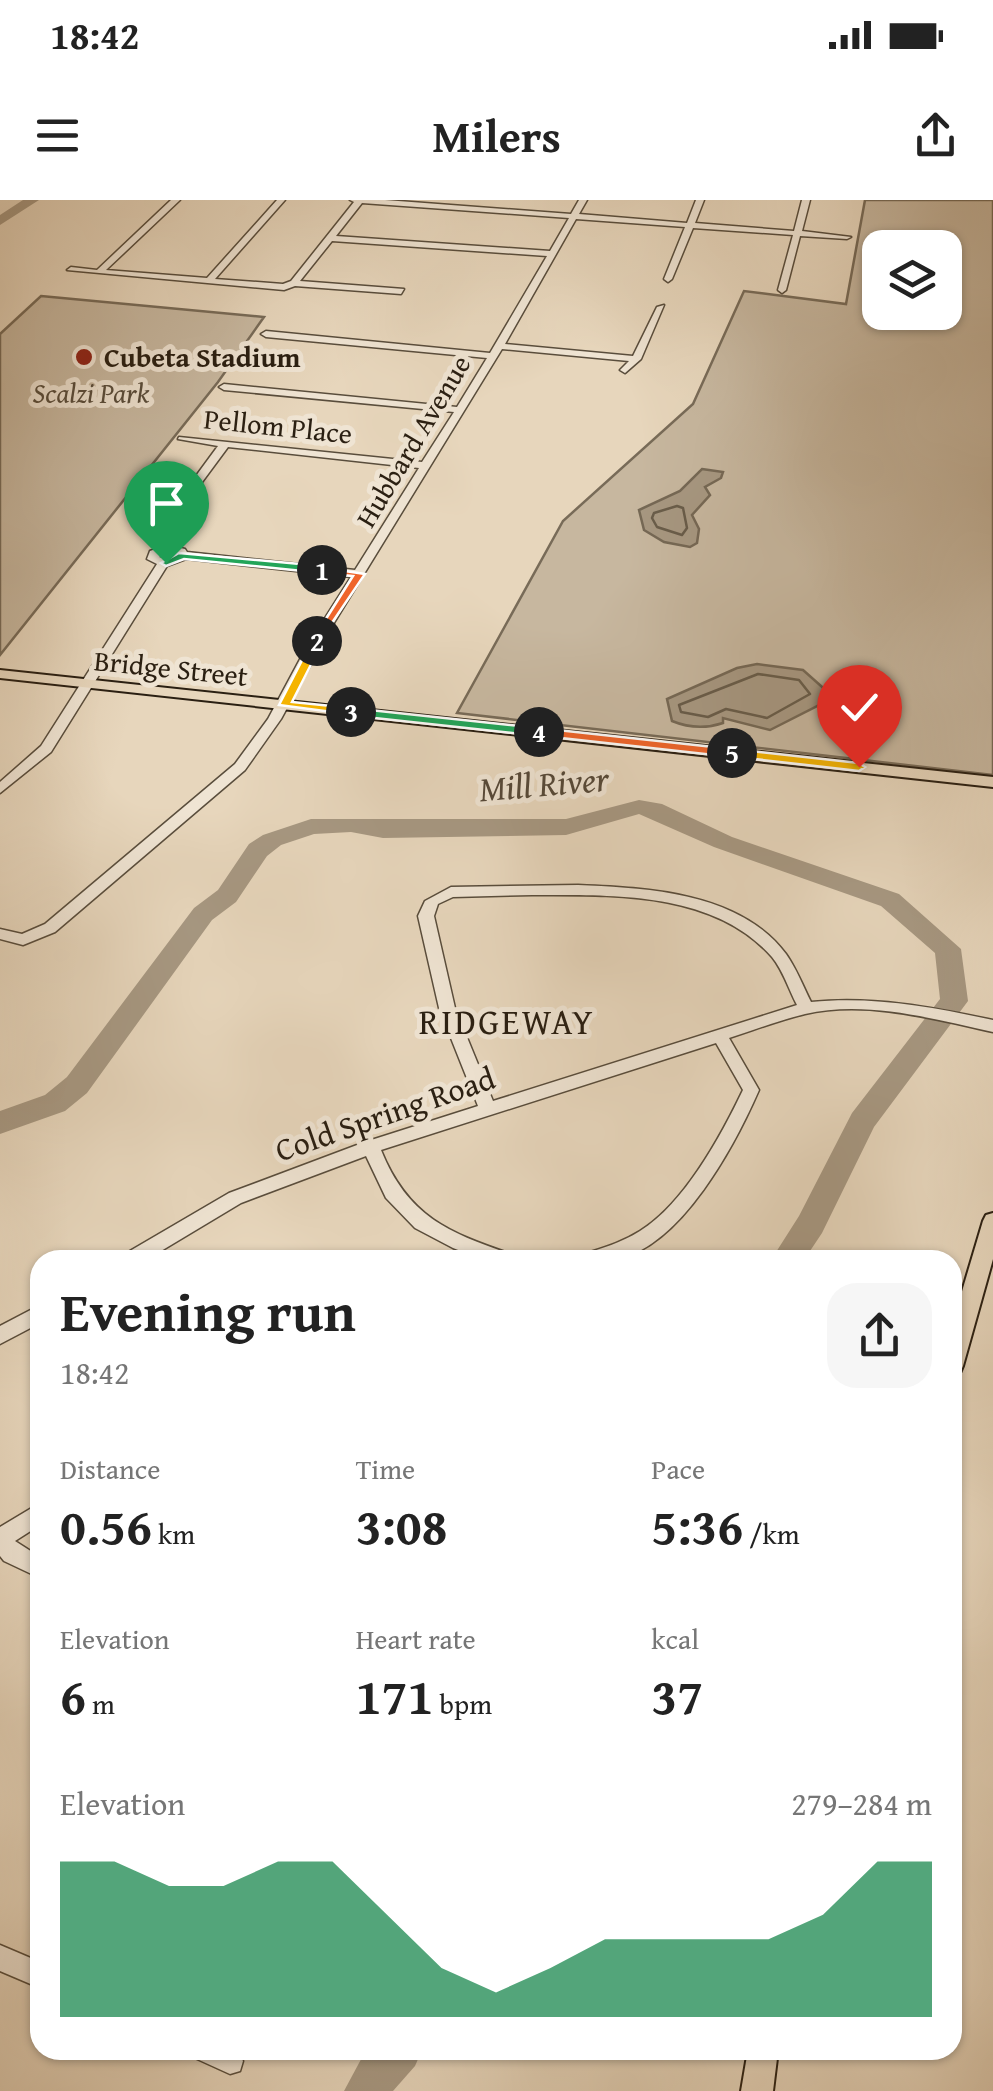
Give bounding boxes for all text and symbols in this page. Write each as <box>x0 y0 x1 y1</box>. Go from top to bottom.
text: 18:42 <box>50 7 140 63</box>
text: Milers <box>432 103 561 168</box>
icon: menu <box>30 108 85 163</box>
icon: share <box>908 108 963 163</box>
map controls <box>862 230 962 330</box>
button: layers <box>862 230 962 330</box>
place label: Cubeta Stadium <box>104 336 301 377</box>
marker: Cubeta Stadium <box>73 346 95 368</box>
street label: Hubbard Avenue <box>345 347 480 535</box>
park label: Scalzi Park <box>33 372 150 413</box>
street label: Pellom Place <box>202 397 354 454</box>
pin <box>124 461 209 564</box>
icon: arrive <box>139 476 194 531</box>
pin: 1 <box>297 545 347 595</box>
text: 1 <box>315 549 329 590</box>
pin: 2 <box>292 616 342 666</box>
text: 2 <box>310 620 324 661</box>
street label: Bridge Street <box>92 639 250 696</box>
pin <box>817 665 902 768</box>
icon: check <box>832 680 887 735</box>
pin: 3 <box>326 687 376 737</box>
text: 3 <box>344 691 358 732</box>
pin: 4 <box>514 707 564 757</box>
text: 4 <box>532 711 546 752</box>
pin: 5 <box>707 728 757 778</box>
text: 5 <box>725 732 739 773</box>
water label: Mill River <box>477 752 612 815</box>
district label: RIDGEWAY <box>419 996 595 1047</box>
street label: Cold Spring Road <box>269 1054 501 1173</box>
text: Evening run <box>60 1271 356 1351</box>
button: share <box>827 1283 932 1388</box>
text: 18:42 <box>60 1349 129 1396</box>
text: Distance <box>60 1448 160 1489</box>
text: Time <box>356 1448 415 1489</box>
text: Pace <box>651 1448 705 1489</box>
text: 0.56 <box>60 1489 152 1562</box>
text: 3:08 <box>356 1489 448 1562</box>
text: 5:36 <box>651 1489 743 1562</box>
text: km <box>152 1513 195 1554</box>
text: /km <box>743 1513 800 1554</box>
text: Elevation <box>60 1618 170 1659</box>
text: Heart rate <box>356 1618 476 1659</box>
text: kcal <box>651 1618 699 1659</box>
text: 6 <box>60 1659 86 1732</box>
text: 171 <box>356 1659 433 1732</box>
text: 37 <box>651 1659 703 1732</box>
text: m <box>86 1683 115 1724</box>
text: bpm <box>433 1683 492 1724</box>
text: Elevation <box>60 1780 185 1827</box>
text: 279–284 m <box>791 1780 932 1827</box>

